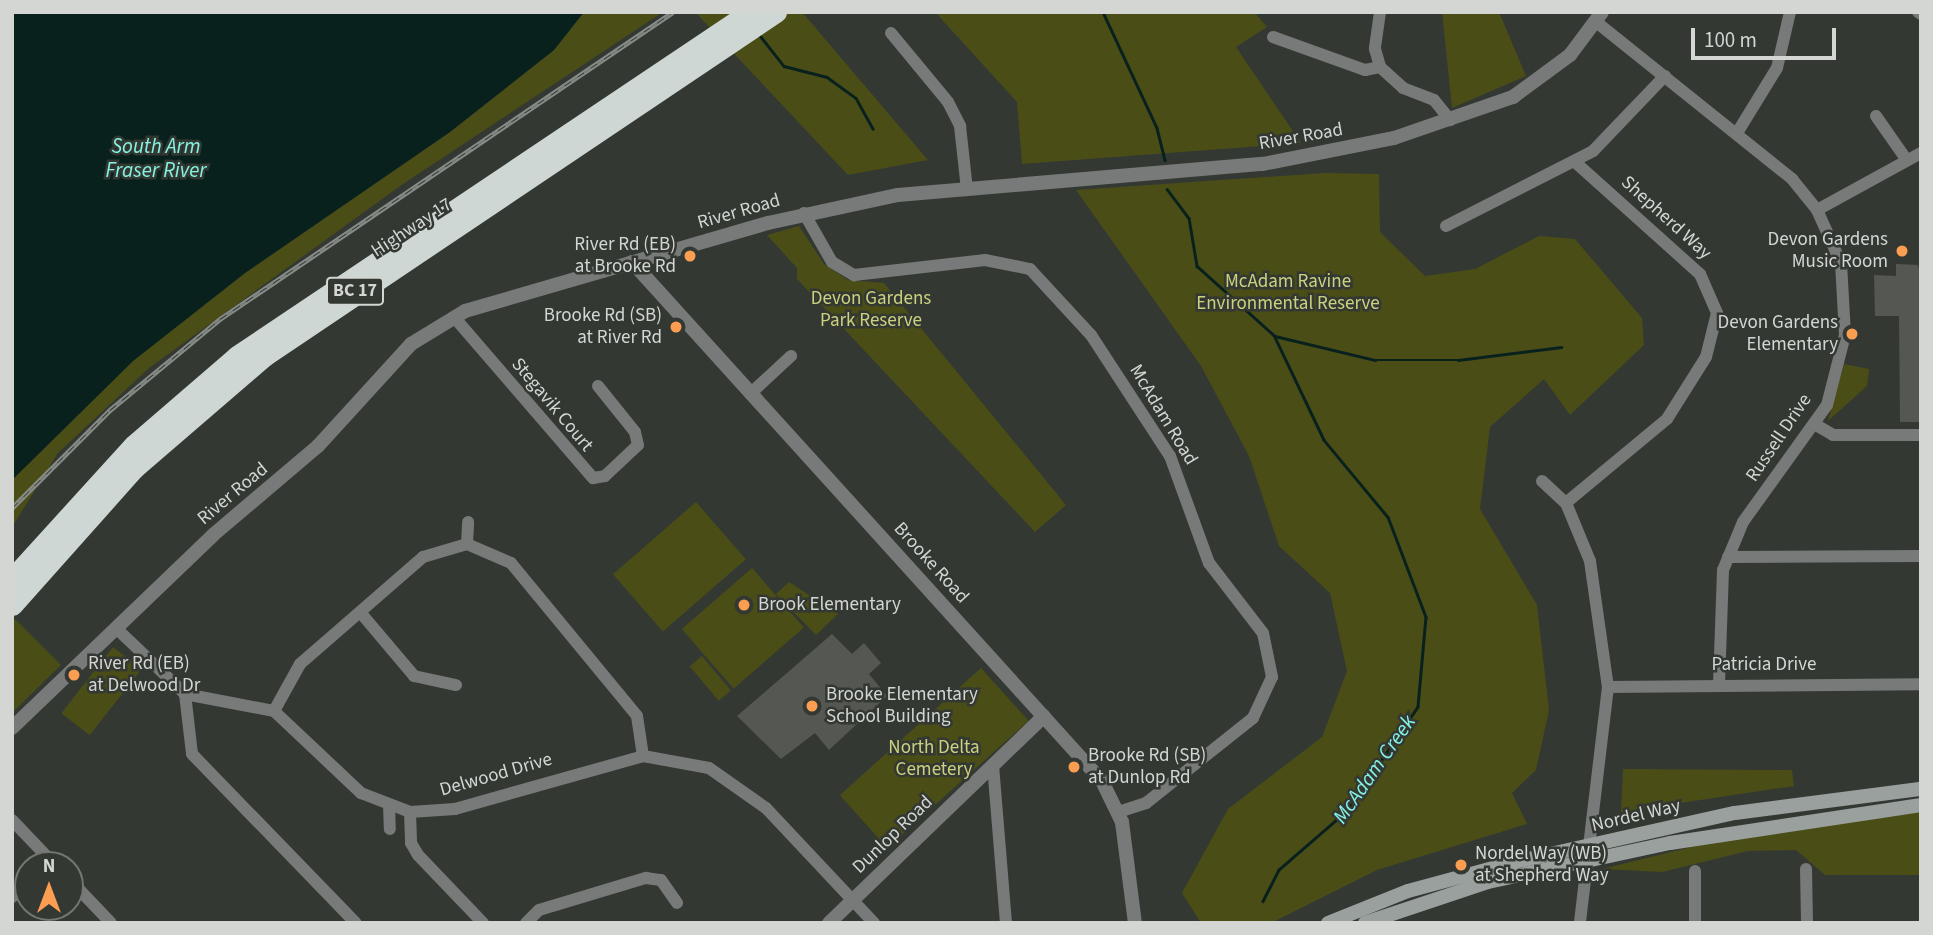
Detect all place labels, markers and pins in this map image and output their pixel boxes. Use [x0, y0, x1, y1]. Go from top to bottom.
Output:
place label: Devon Gardens Music Room [1767, 229, 1888, 273]
place label: River Rd (EB) at Brooke Rd [574, 234, 676, 278]
marker: Devon Gardens Music Room [1894, 243, 1910, 259]
marker: River Rd (EB) at Brooke Rd [682, 248, 698, 264]
place label: Brooke Rd (SB) at River Rd [544, 305, 662, 349]
place label: Devon Gardens Elementary [1717, 312, 1838, 356]
marker: Brooke Rd (SB) at River Rd [668, 319, 684, 335]
marker: Devon Gardens Elementary [1844, 326, 1860, 342]
place label: Brook Elementary [758, 594, 901, 616]
marker: Brook Elementary [736, 597, 752, 613]
place label: River Rd (EB) at Delwood Dr [88, 653, 200, 697]
marker: River Rd (EB) at Delwood Dr [66, 667, 82, 683]
place label: Brooke Elementary School Building [826, 684, 978, 728]
marker: Brooke Elementary School Building [804, 698, 820, 714]
place label: Brooke Rd (SB) at Dunlop Rd [1088, 745, 1206, 789]
marker: Brooke Rd (SB) at Dunlop Rd [1066, 759, 1082, 775]
place label: Nordel Way (WB) at Shepherd Way [1475, 843, 1609, 887]
marker: Nordel Way (WB) at Shepherd Way [1453, 857, 1469, 873]

